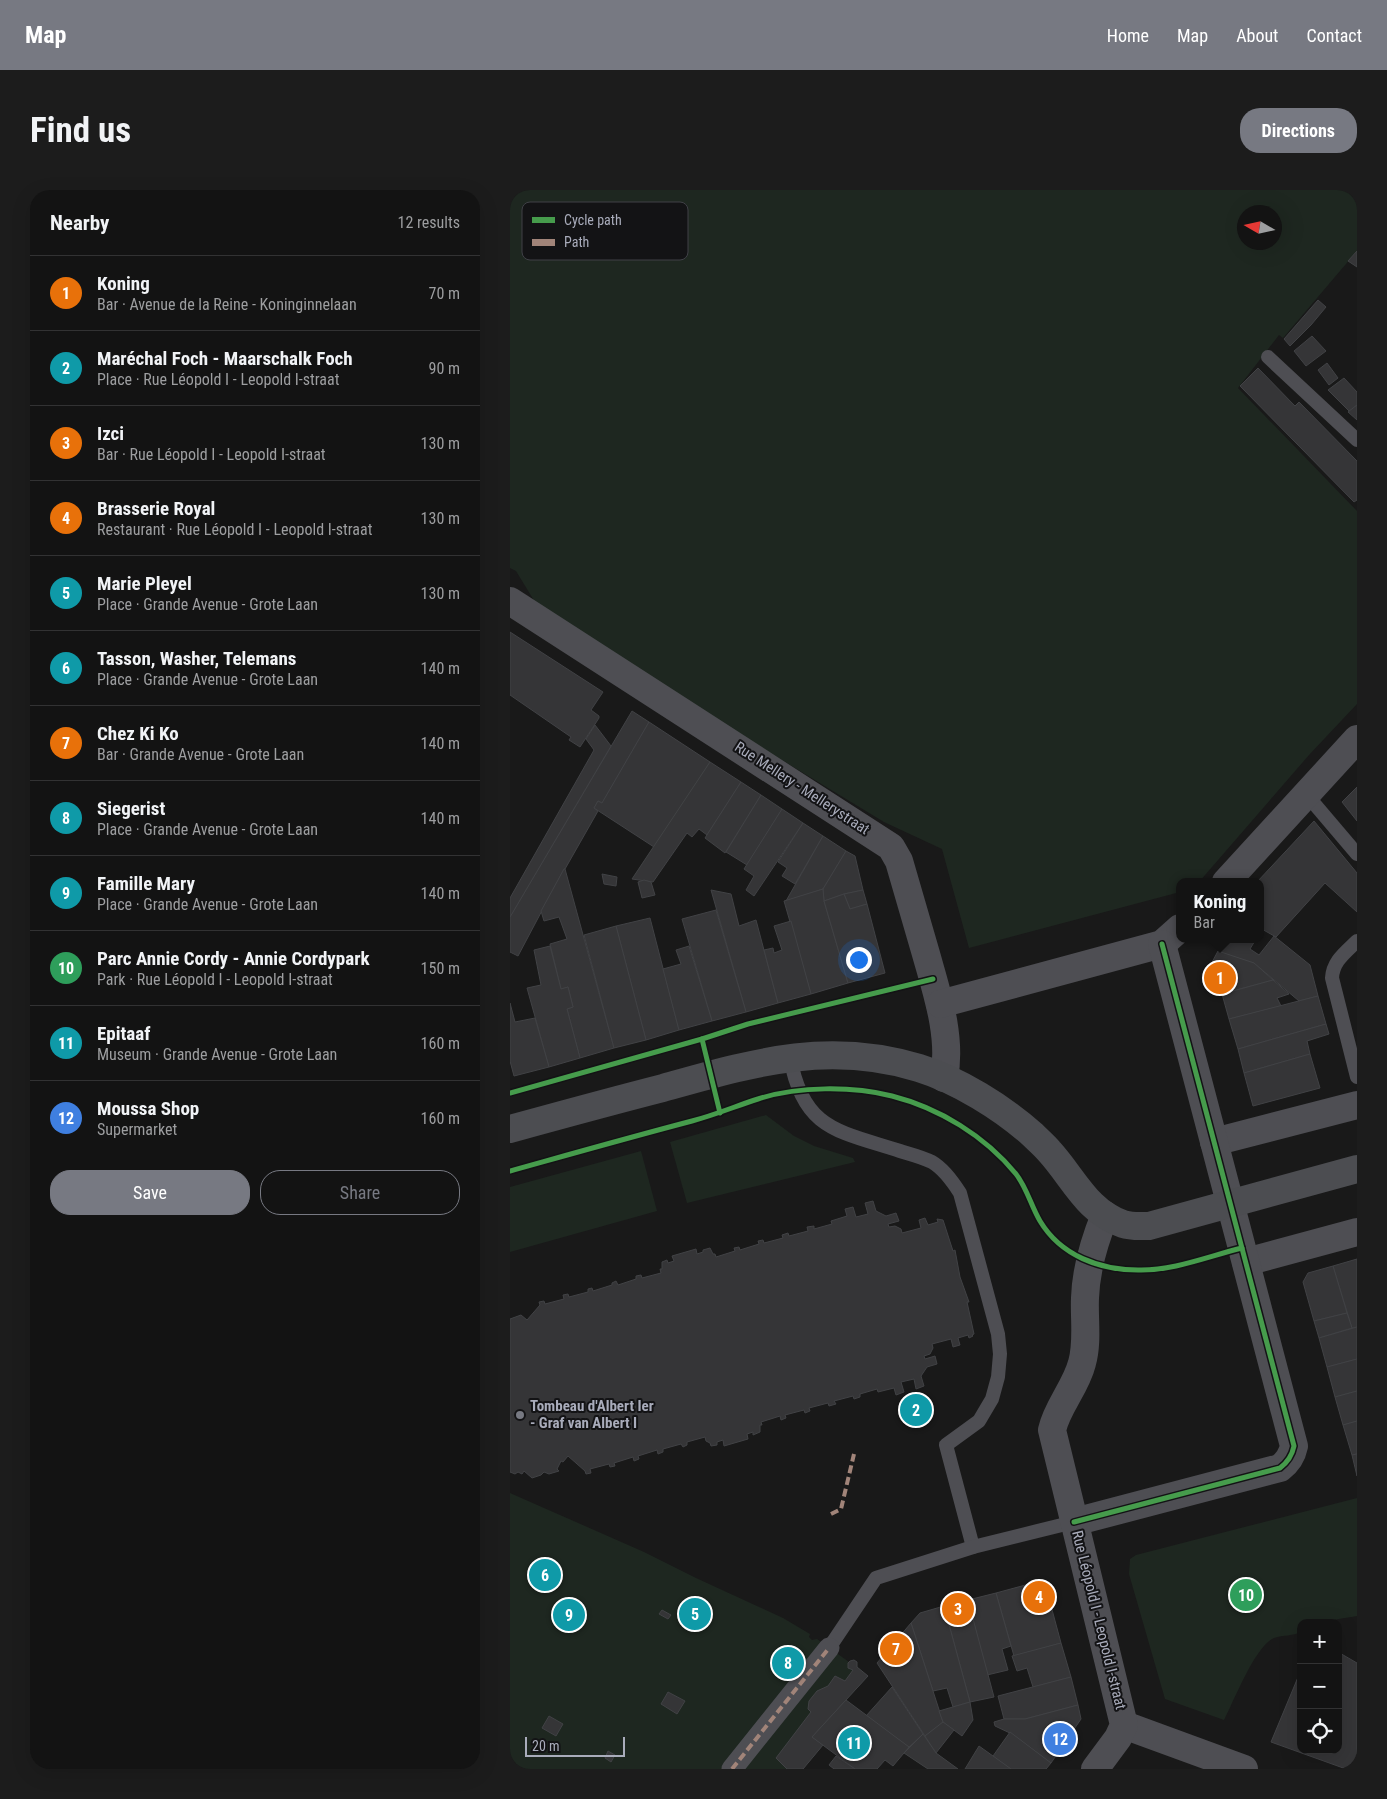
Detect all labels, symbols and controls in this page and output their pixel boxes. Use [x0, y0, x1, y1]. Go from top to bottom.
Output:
text: Map [25, 21, 66, 49]
text: Home [1107, 25, 1149, 46]
text: Map [1177, 25, 1208, 46]
text: About [1236, 25, 1278, 46]
text: Contact [1306, 25, 1362, 46]
button: Directions [1240, 108, 1357, 153]
text: Find us [30, 110, 131, 151]
legend [522, 202, 688, 260]
north arrow [1237, 205, 1282, 250]
text: Nearby [50, 211, 109, 235]
text: Cycle path [564, 212, 622, 228]
text: 12 results [398, 213, 460, 232]
text: Path [564, 234, 589, 250]
text: Koning [97, 272, 150, 295]
text: 1 [62, 284, 70, 303]
text: 70 m [428, 284, 460, 303]
text: Bar · Avenue de la Reine - Koninginnelaan [97, 295, 357, 314]
text: Maréchal Foch - Maarschalk Foch [97, 347, 353, 370]
text: 2 [62, 359, 70, 378]
text: 90 m [428, 359, 460, 378]
text: Place · Rue Léopold I - Leopold I-straat [97, 370, 339, 389]
text: Izci [97, 422, 124, 445]
text: 3 [62, 434, 70, 453]
text: 130 m [421, 434, 460, 453]
text: Bar · Rue Léopold I - Leopold I-straat [97, 445, 326, 464]
text: Brasserie Royal [97, 497, 215, 520]
text: 4 [62, 509, 70, 528]
text: 130 m [421, 509, 460, 528]
text: Restaurant · Rue Léopold I - Leopold I-straat [97, 520, 372, 539]
text: Marie Pleyel [97, 572, 192, 595]
text: 5 [62, 584, 70, 603]
text: 130 m [421, 584, 460, 603]
text: Place · Grande Avenue - Grote Laan [97, 595, 318, 614]
text: Tasson, Washer, Telemans [97, 647, 296, 670]
text: 6 [62, 659, 70, 678]
text: 140 m [421, 659, 460, 678]
text: Place · Grande Avenue - Grote Laan [97, 670, 318, 689]
text: Chez Ki Ko [97, 722, 179, 745]
text: 7 [62, 734, 70, 753]
text: 140 m [421, 734, 460, 753]
street label: Rue Mellery - Mellerystraat [731, 738, 873, 838]
text: Bar · Grande Avenue - Grote Laan [97, 745, 304, 764]
text: Siegerist [97, 797, 165, 820]
text: 8 [62, 809, 70, 828]
text: 140 m [421, 809, 460, 828]
text: Place · Grande Avenue - Grote Laan [97, 820, 318, 839]
text: Famille Mary [97, 872, 195, 895]
popup [1176, 878, 1264, 943]
text: 9 [62, 884, 70, 903]
text: 140 m [421, 884, 460, 903]
text: Koning [1194, 890, 1246, 913]
text: Place · Grande Avenue - Grote Laan [97, 895, 318, 914]
text: Bar [1194, 913, 1215, 932]
text: Parc Annie Cordy - Annie Cordypark [97, 947, 370, 970]
your location [846, 947, 872, 973]
text: 10 [58, 959, 74, 978]
text: 150 m [421, 959, 460, 978]
pin: 1 [1204, 959, 1236, 997]
text: Park · Rue Léopold I - Leopold I-straat [97, 970, 333, 989]
text: Epitaaf [97, 1022, 150, 1045]
text: 11 [58, 1034, 74, 1053]
text: 160 m [421, 1034, 460, 1053]
text: Museum · Grande Avenue - Grote Laan [97, 1045, 337, 1064]
text: Moussa Shop [97, 1097, 199, 1120]
text: 12 [58, 1109, 74, 1128]
text: 160 m [421, 1109, 460, 1128]
text: Supermarket [97, 1120, 177, 1139]
button: Save [50, 1170, 250, 1215]
button: Share [260, 1170, 460, 1215]
pin: 2 [900, 1391, 932, 1429]
place label: Tombeau d'Albert Ier - Graf van Albert I [530, 1397, 654, 1432]
marker: Tombeau d'Albert Ier - Graf van Albert I [514, 1409, 526, 1421]
street label: Rue Léopold I - Leopold I-straat [1068, 1529, 1130, 1711]
pin: 6 [529, 1556, 561, 1594]
pin: 10 [1230, 1576, 1262, 1614]
pin: 4 [1023, 1578, 1055, 1616]
pin: 3 [942, 1590, 974, 1628]
pin: 5 [679, 1595, 711, 1633]
pin: 9 [553, 1596, 585, 1634]
map controls [1297, 1619, 1342, 1754]
button: + [1297, 1619, 1342, 1664]
pin: 7 [880, 1630, 912, 1668]
pin: 8 [772, 1644, 804, 1682]
button: − [1297, 1664, 1342, 1709]
button: locate [1297, 1709, 1342, 1754]
pin: 12 [1044, 1720, 1076, 1758]
pin: 11 [838, 1724, 870, 1762]
scale bar [525, 1734, 625, 1757]
text: 20 m [532, 1738, 560, 1754]

